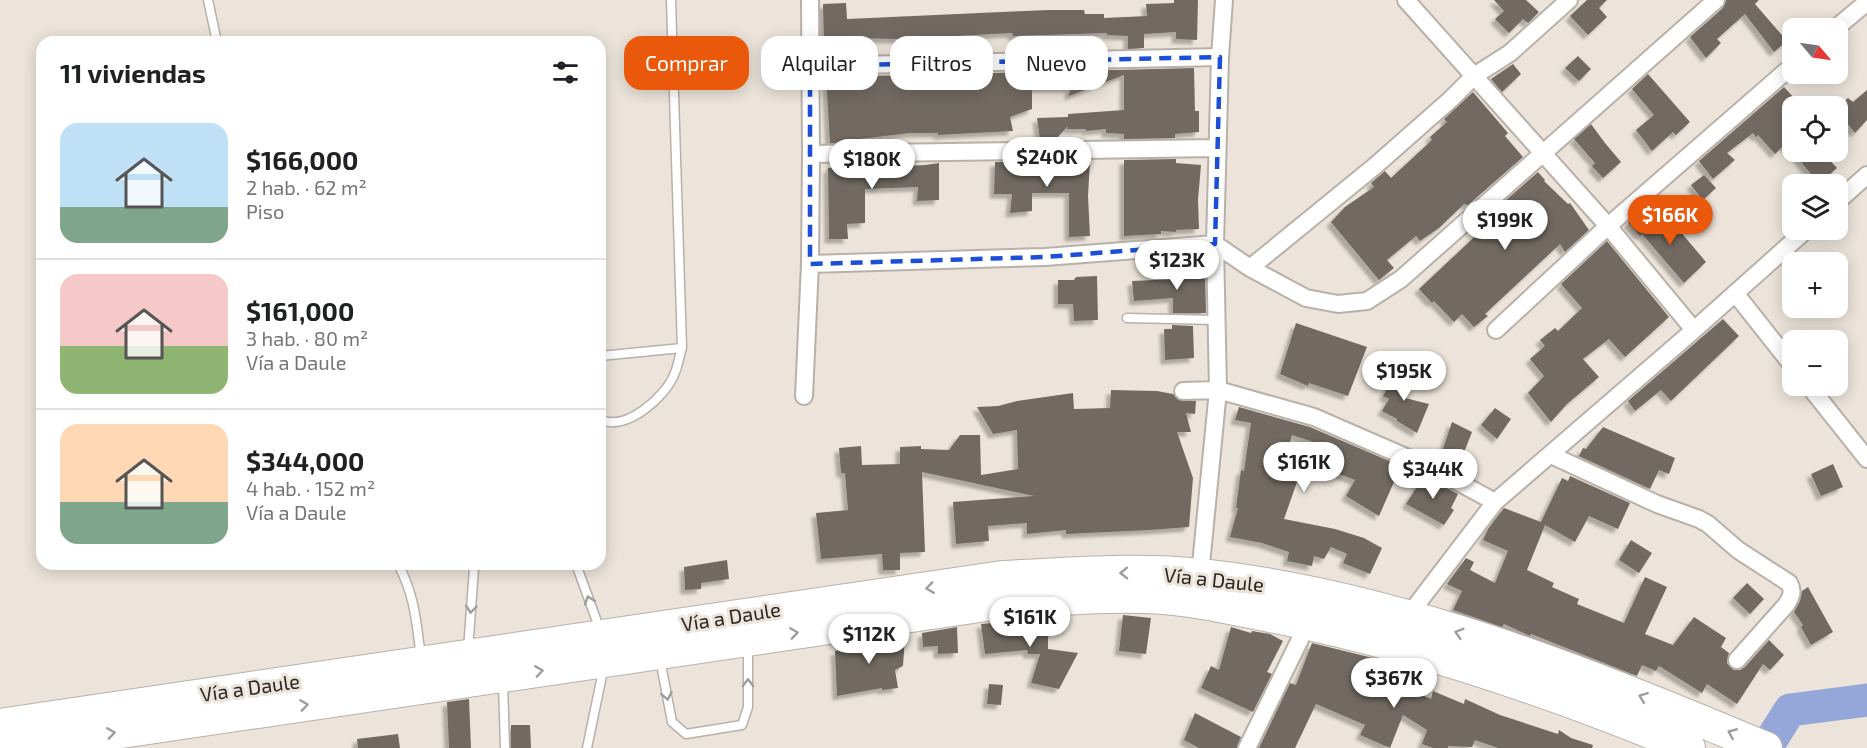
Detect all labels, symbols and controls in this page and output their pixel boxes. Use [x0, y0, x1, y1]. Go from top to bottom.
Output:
north arrow [1782, 18, 1848, 84]
map controls [1782, 18, 1848, 396]
chip: Comprar [624, 36, 749, 90]
chip: Alquilar [761, 36, 878, 90]
chip: Filtros [890, 36, 993, 90]
chip: Nuevo [1005, 36, 1108, 90]
icon: filters [549, 56, 582, 89]
text: 11 viviendas [60, 57, 206, 88]
button: locate [1782, 96, 1848, 162]
pin: $240K [1005, 137, 1089, 188]
pin: $180K [830, 139, 914, 190]
text: $166,000 [246, 144, 359, 175]
text: $240K [1016, 144, 1078, 168]
text: $180K [843, 146, 901, 170]
icon: home [108, 147, 180, 219]
button: layers [1782, 174, 1848, 240]
text: 2 hab. · 62 m² [246, 175, 367, 199]
pin: $166K [1628, 195, 1712, 246]
text: Piso [246, 199, 284, 223]
pin: $199K [1463, 200, 1547, 251]
text: $166K [1642, 202, 1698, 226]
text: $199K [1477, 207, 1533, 231]
pin: $123K [1135, 240, 1219, 291]
text: $123K [1149, 247, 1205, 271]
button: + [1782, 252, 1848, 318]
text: $161,000 [246, 295, 354, 326]
icon: home [108, 298, 180, 370]
text: 3 hab. · 80 m² [246, 326, 368, 350]
button: − [1782, 330, 1848, 396]
text: Vía a Daule [246, 350, 346, 374]
pin: $195K [1362, 351, 1446, 402]
text: $195K [1376, 358, 1432, 382]
pin: $161K [1262, 442, 1346, 493]
text: $344,000 [246, 445, 364, 476]
icon: home [108, 448, 180, 520]
text: $161K [1277, 449, 1331, 473]
pin: $344K [1391, 449, 1475, 500]
text: $344K [1402, 456, 1464, 480]
text: 4 hab. · 152 m² [246, 476, 375, 500]
text: Vía a Daule [246, 500, 346, 524]
street label: Vía a Daule [1163, 562, 1265, 596]
one-way arrow [1119, 567, 1128, 579]
one-way arrow [925, 582, 934, 594]
one-way arrow [584, 595, 597, 606]
street label: Vía a Daule [679, 596, 782, 636]
pin: $161K [988, 597, 1072, 648]
one-way arrow [465, 604, 478, 613]
text: $161K [1003, 604, 1057, 628]
pin: $112K [827, 614, 911, 665]
text: $112K [842, 621, 896, 645]
one-way arrow [789, 628, 798, 640]
one-way arrow [1454, 628, 1465, 640]
pin: $367K [1352, 658, 1436, 709]
one-way arrow [534, 665, 543, 677]
text: $367K [1365, 665, 1423, 689]
street label: Vía a Daule [198, 668, 301, 706]
one-way arrow [742, 678, 754, 687]
one-way arrow [660, 691, 673, 701]
one-way arrow [1638, 692, 1648, 705]
one-way arrow [299, 700, 309, 712]
one-way arrow [106, 728, 116, 740]
one-way arrow [1727, 729, 1738, 741]

